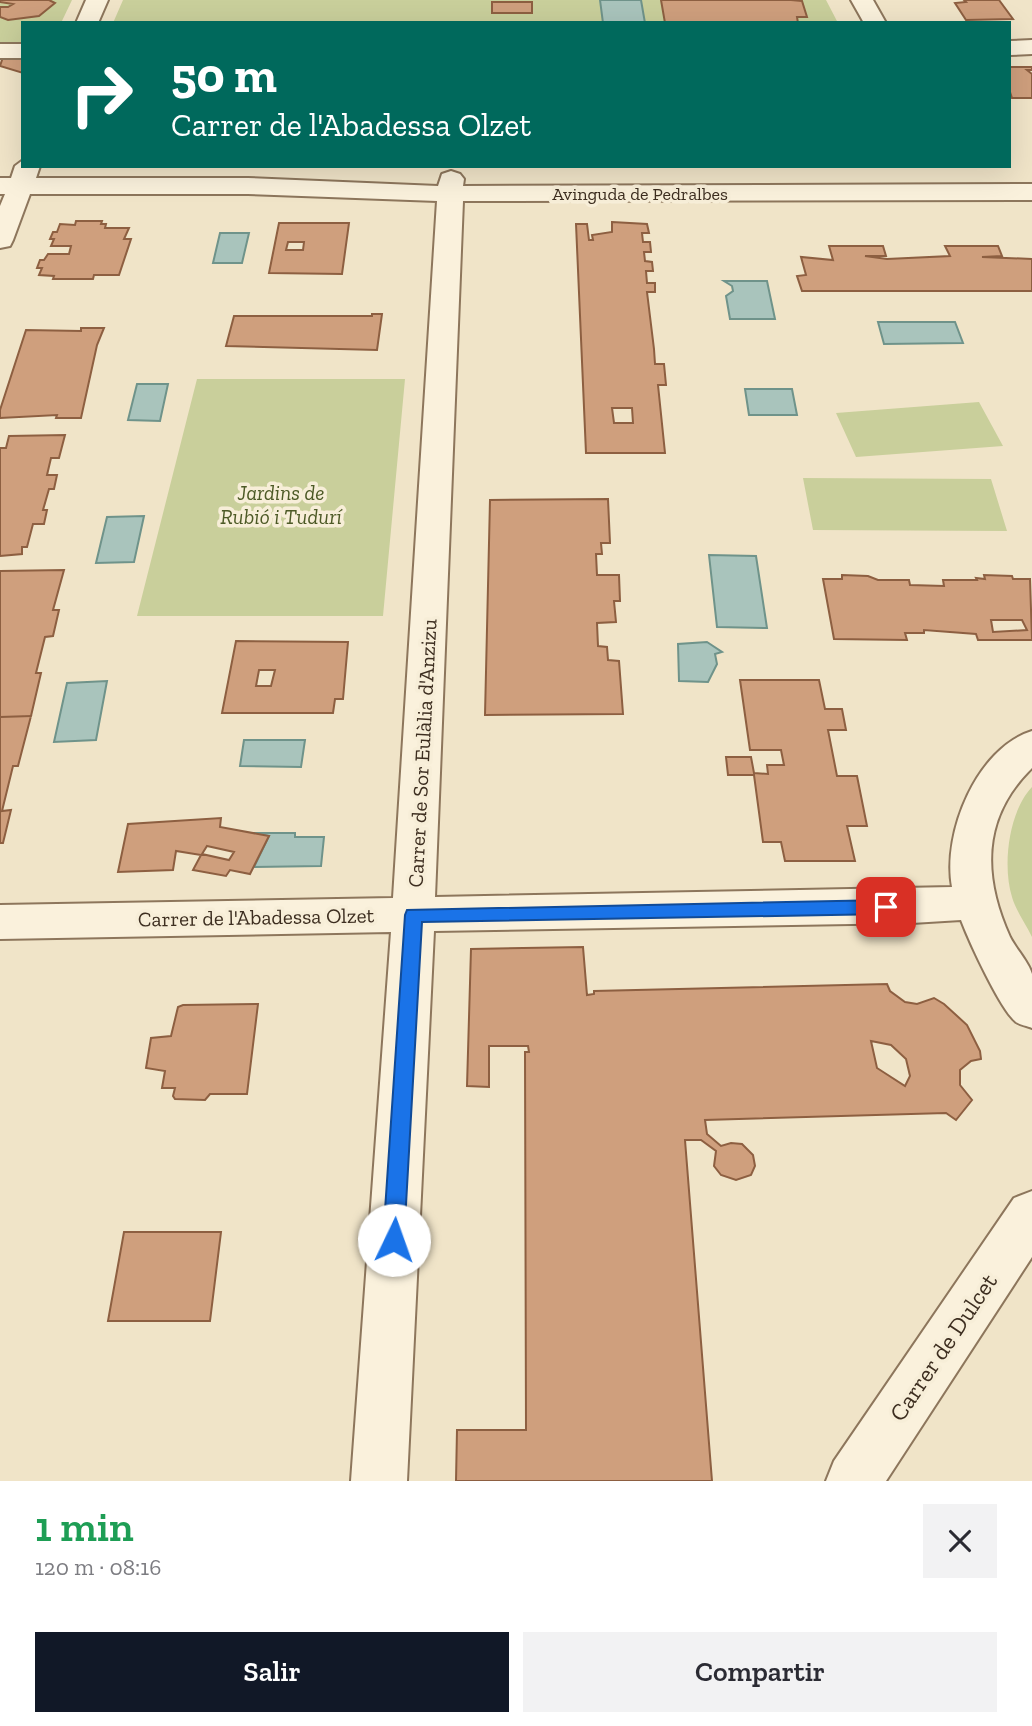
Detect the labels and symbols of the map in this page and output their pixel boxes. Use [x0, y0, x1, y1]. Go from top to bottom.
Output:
street label: Avinguda de Pedralbes [552, 183, 728, 205]
park label: Jardins de Rubió i Tudurí [220, 480, 343, 529]
street label: Carrer de Sor Eulàlia d'Anzizu [402, 618, 442, 888]
pin [856, 877, 916, 937]
street label: Carrer de l'Abadessa Olzet [138, 902, 375, 932]
position arrow [357, 1203, 431, 1277]
street label: Carrer de Dulcet [883, 1268, 1003, 1426]

